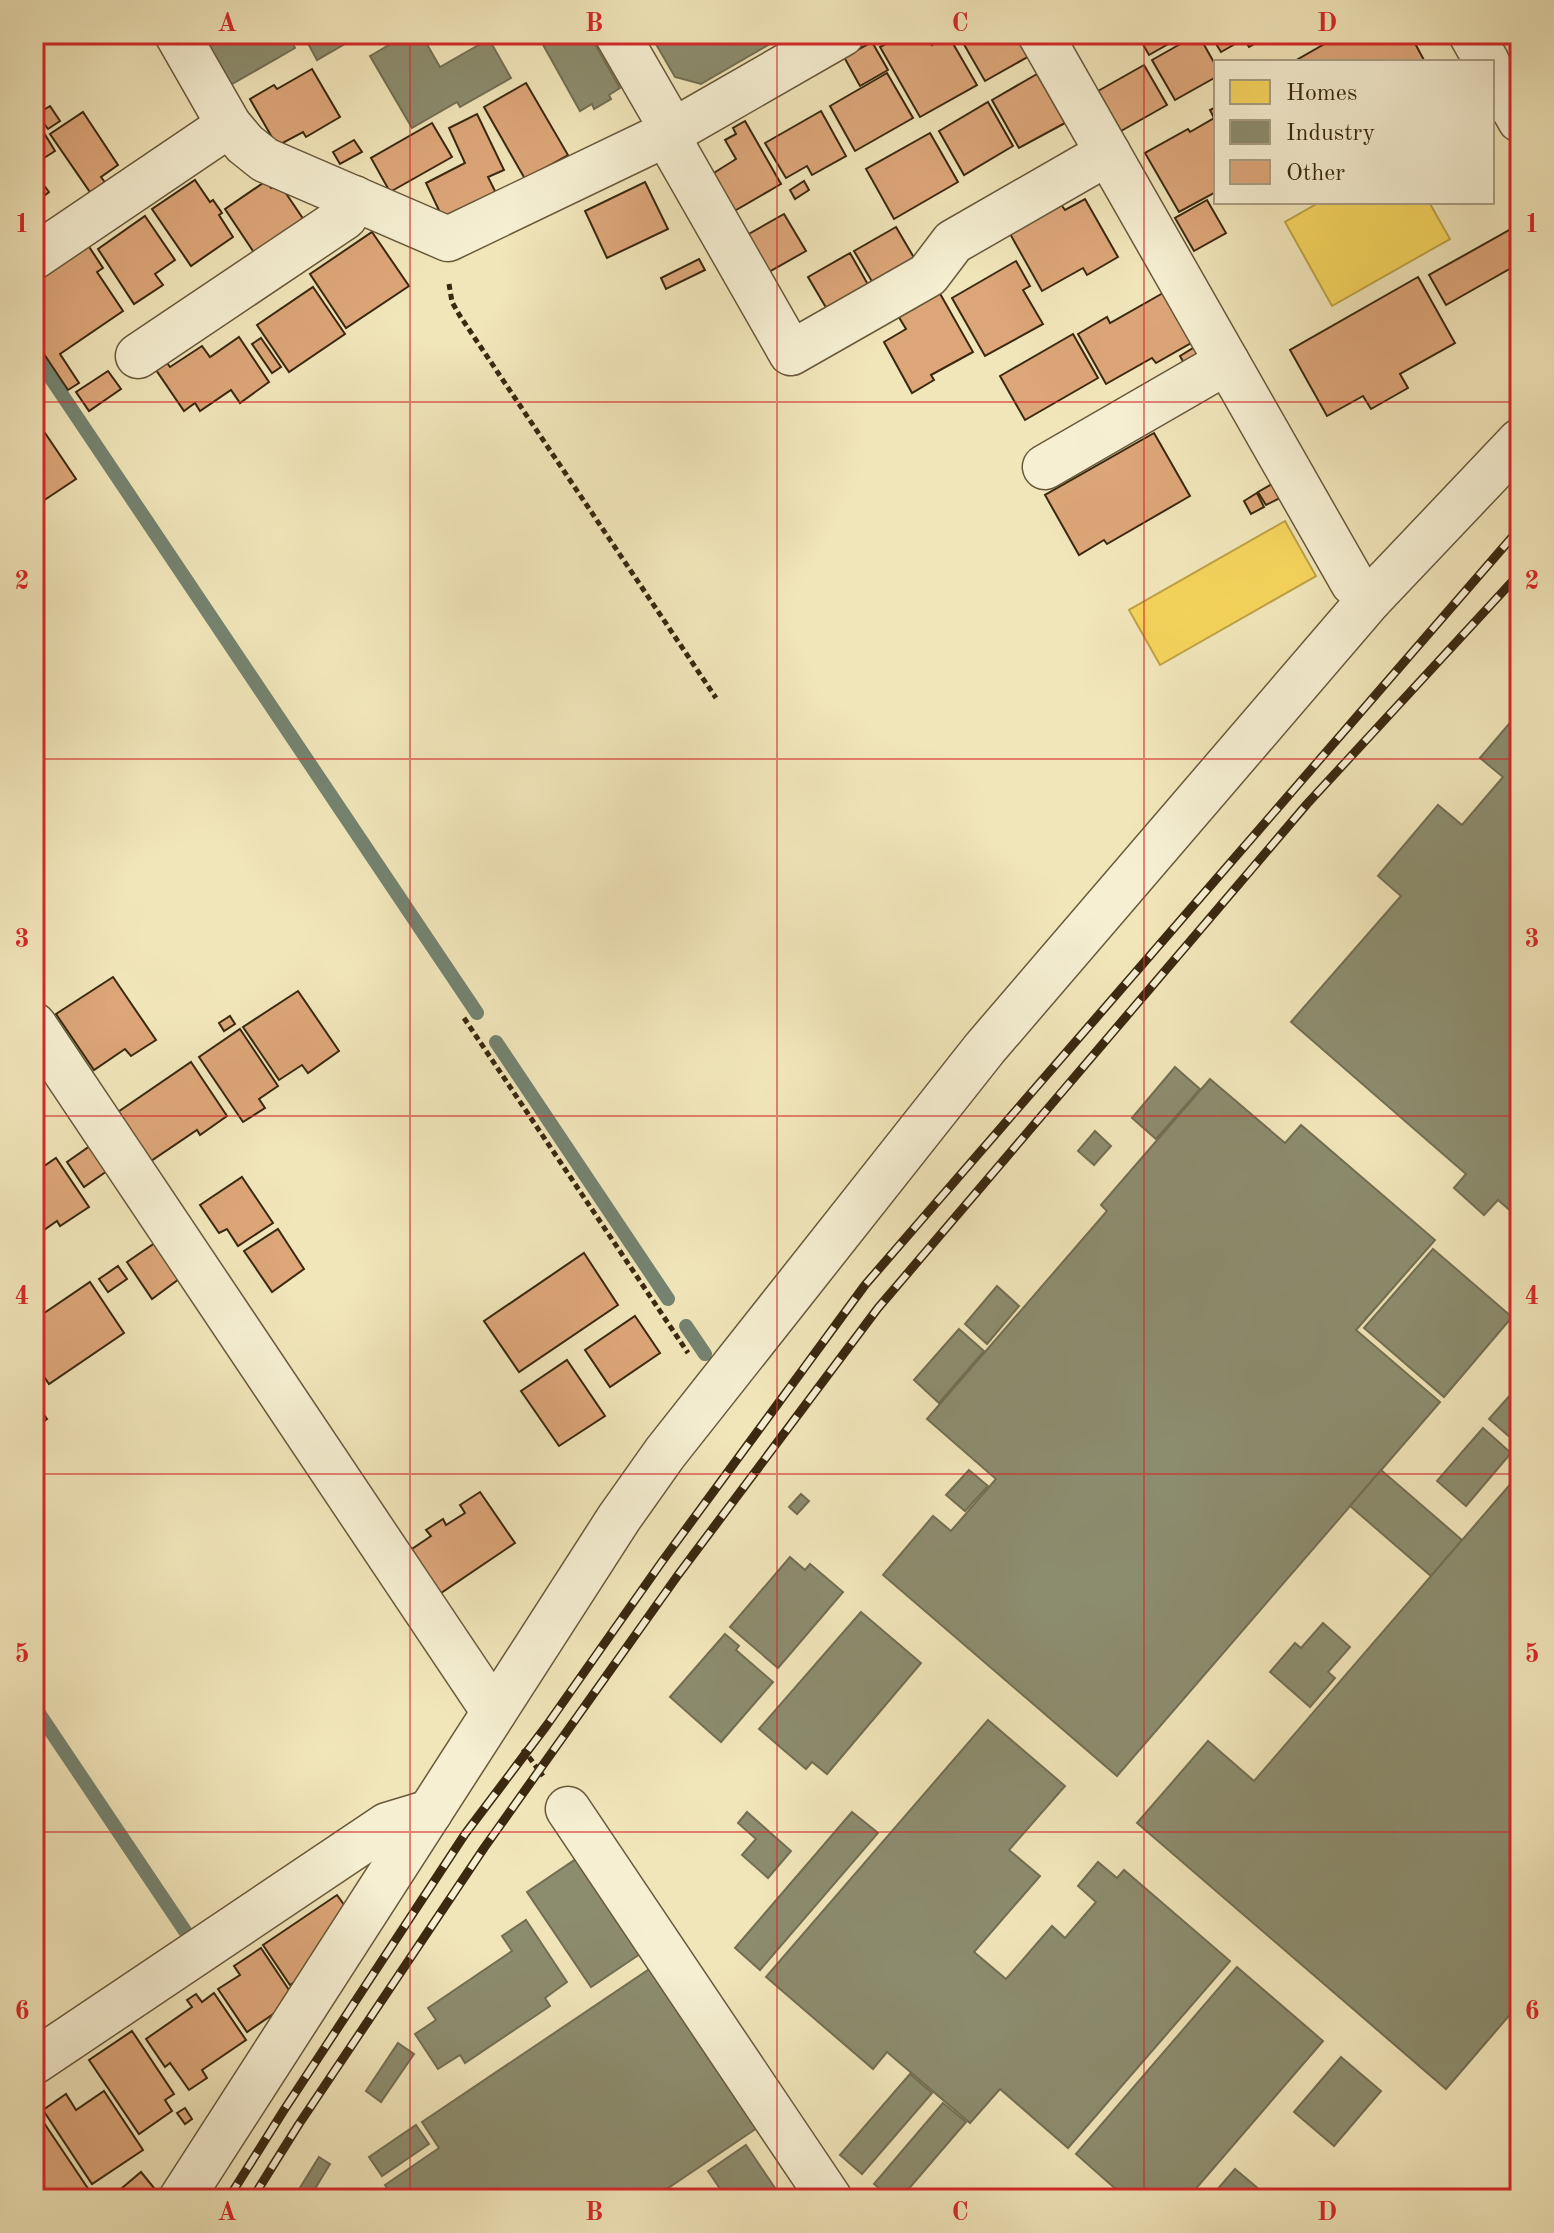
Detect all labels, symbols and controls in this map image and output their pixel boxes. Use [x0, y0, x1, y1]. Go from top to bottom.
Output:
text: A [217, 11, 237, 37]
text: B [585, 11, 603, 37]
text: C [951, 11, 969, 37]
text: D [1317, 11, 1337, 37]
legend [1214, 60, 1494, 204]
text: Homes [1286, 82, 1357, 106]
text: Industry [1286, 122, 1375, 146]
text: Other [1286, 162, 1345, 186]
text: 1 [14, 212, 30, 238]
text: 1 [1524, 212, 1540, 238]
text: 2 [14, 569, 30, 595]
text: 2 [1524, 569, 1540, 595]
text: 3 [14, 927, 30, 953]
text: 3 [1524, 927, 1540, 953]
text: 4 [14, 1284, 30, 1310]
text: 4 [1524, 1284, 1540, 1310]
text: 5 [14, 1642, 30, 1668]
text: 5 [1524, 1642, 1540, 1668]
text: 6 [14, 1999, 30, 2025]
text: 6 [1524, 1999, 1540, 2025]
text: A [217, 2200, 237, 2226]
text: B [585, 2200, 603, 2226]
text: C [951, 2200, 969, 2226]
text: D [1317, 2200, 1337, 2226]

